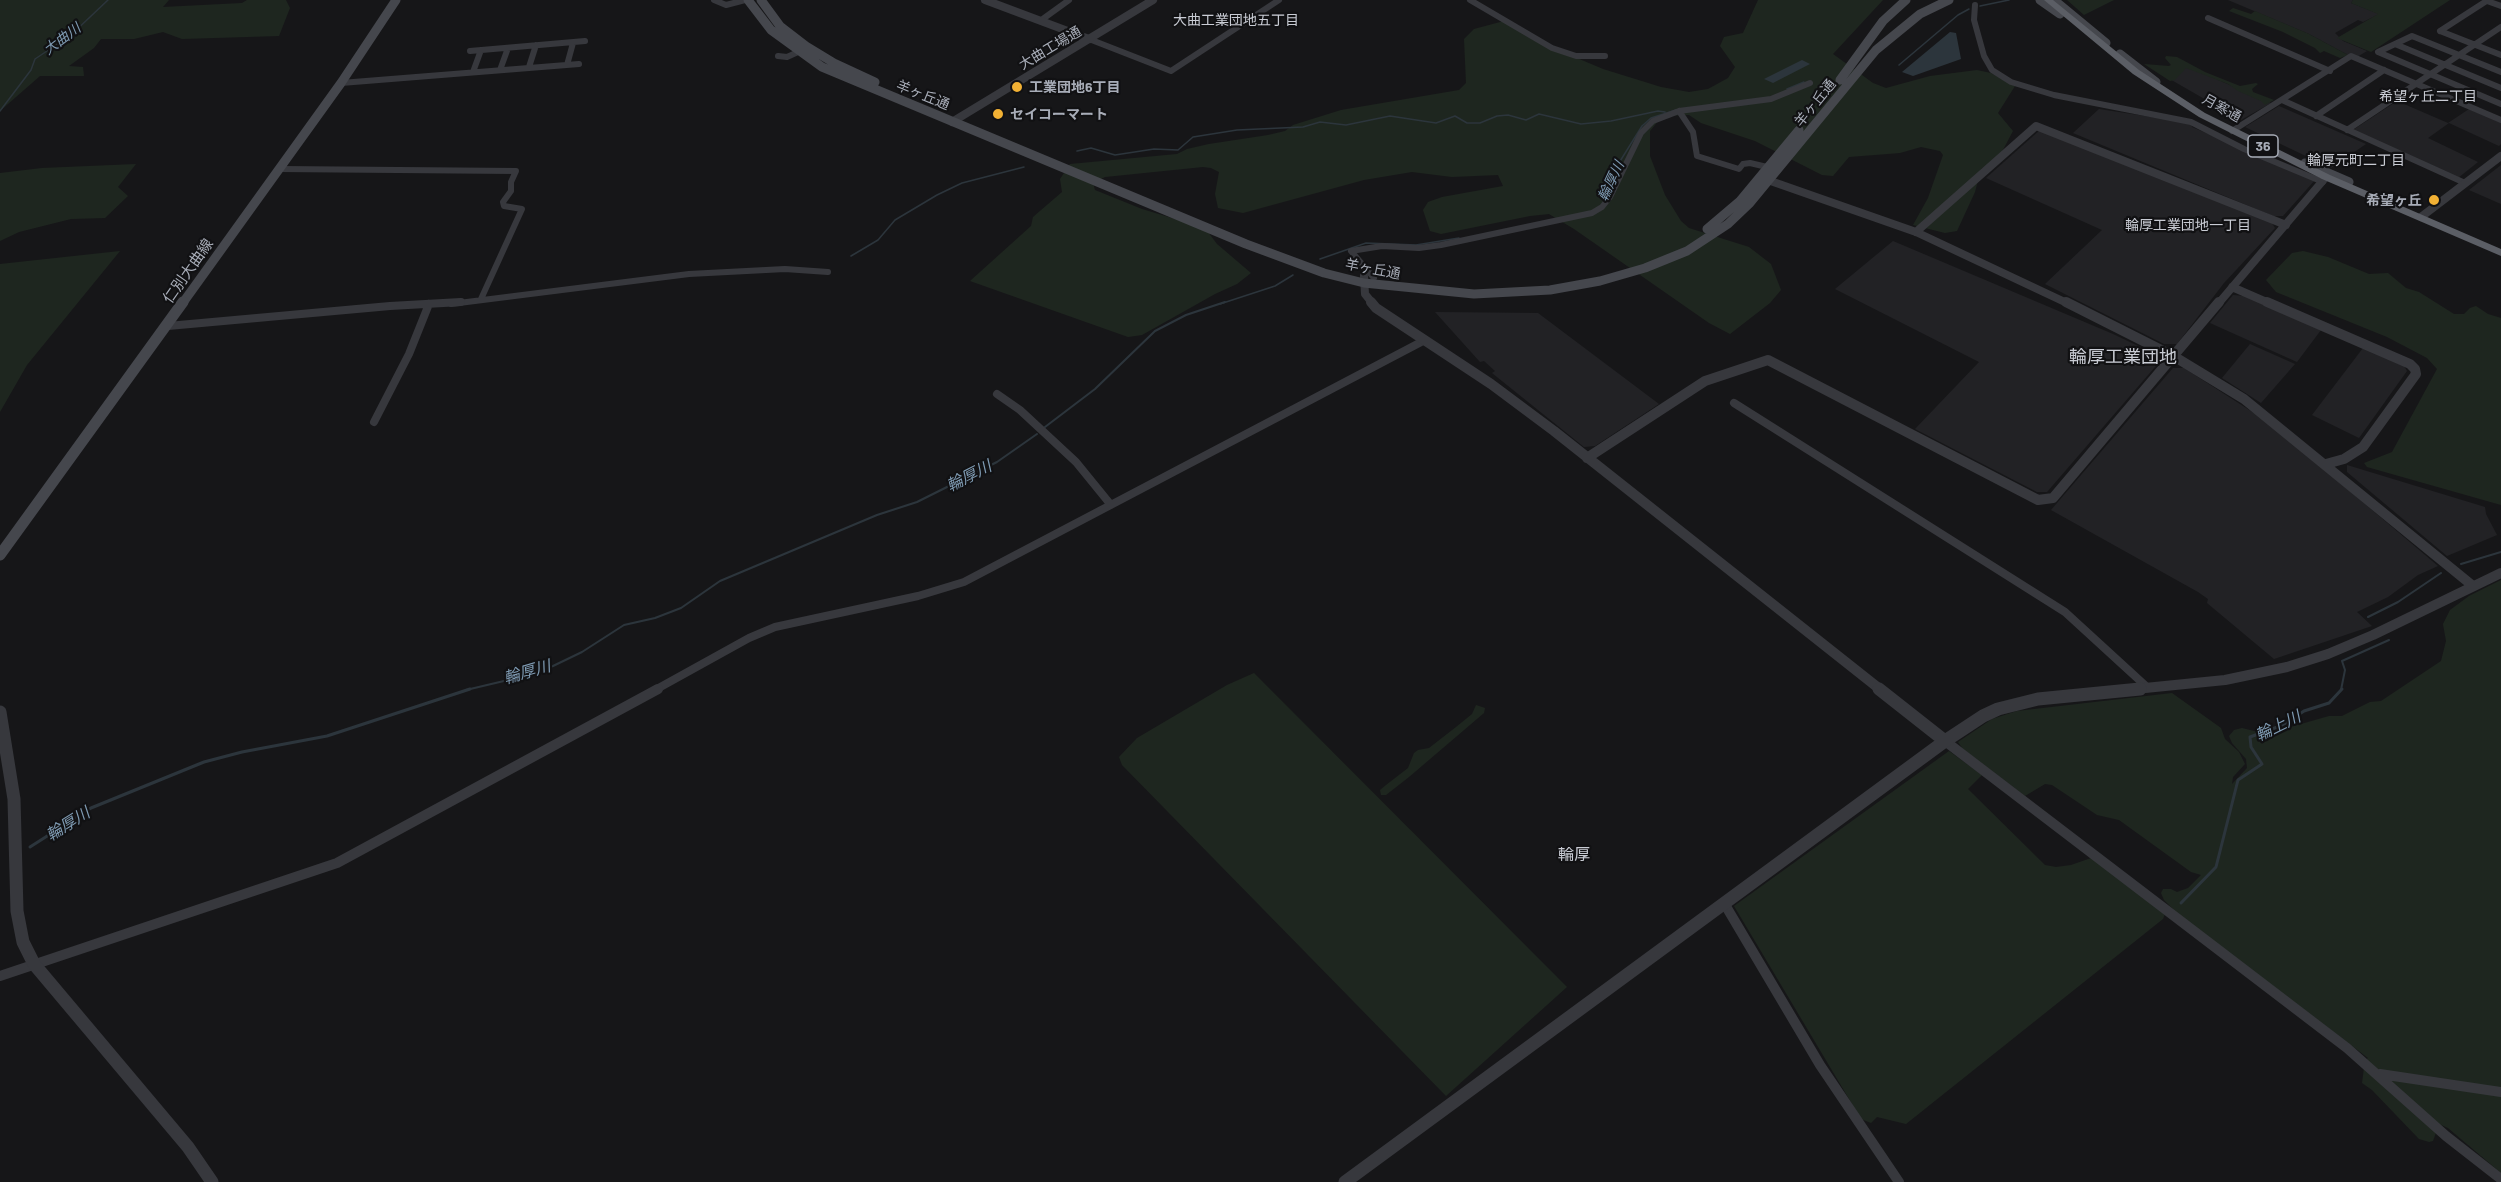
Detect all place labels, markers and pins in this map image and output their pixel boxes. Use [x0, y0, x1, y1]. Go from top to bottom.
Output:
place label: 工業団地6丁目 [1029, 79, 1121, 95]
marker: 工業団地6丁目 [1010, 80, 1024, 94]
place label: セイコーマート [1010, 106, 1108, 122]
marker: セイコーマート [991, 107, 1005, 121]
place label: 希望ヶ丘 [2366, 192, 2422, 208]
marker: 希望ヶ丘 [2427, 193, 2441, 207]

